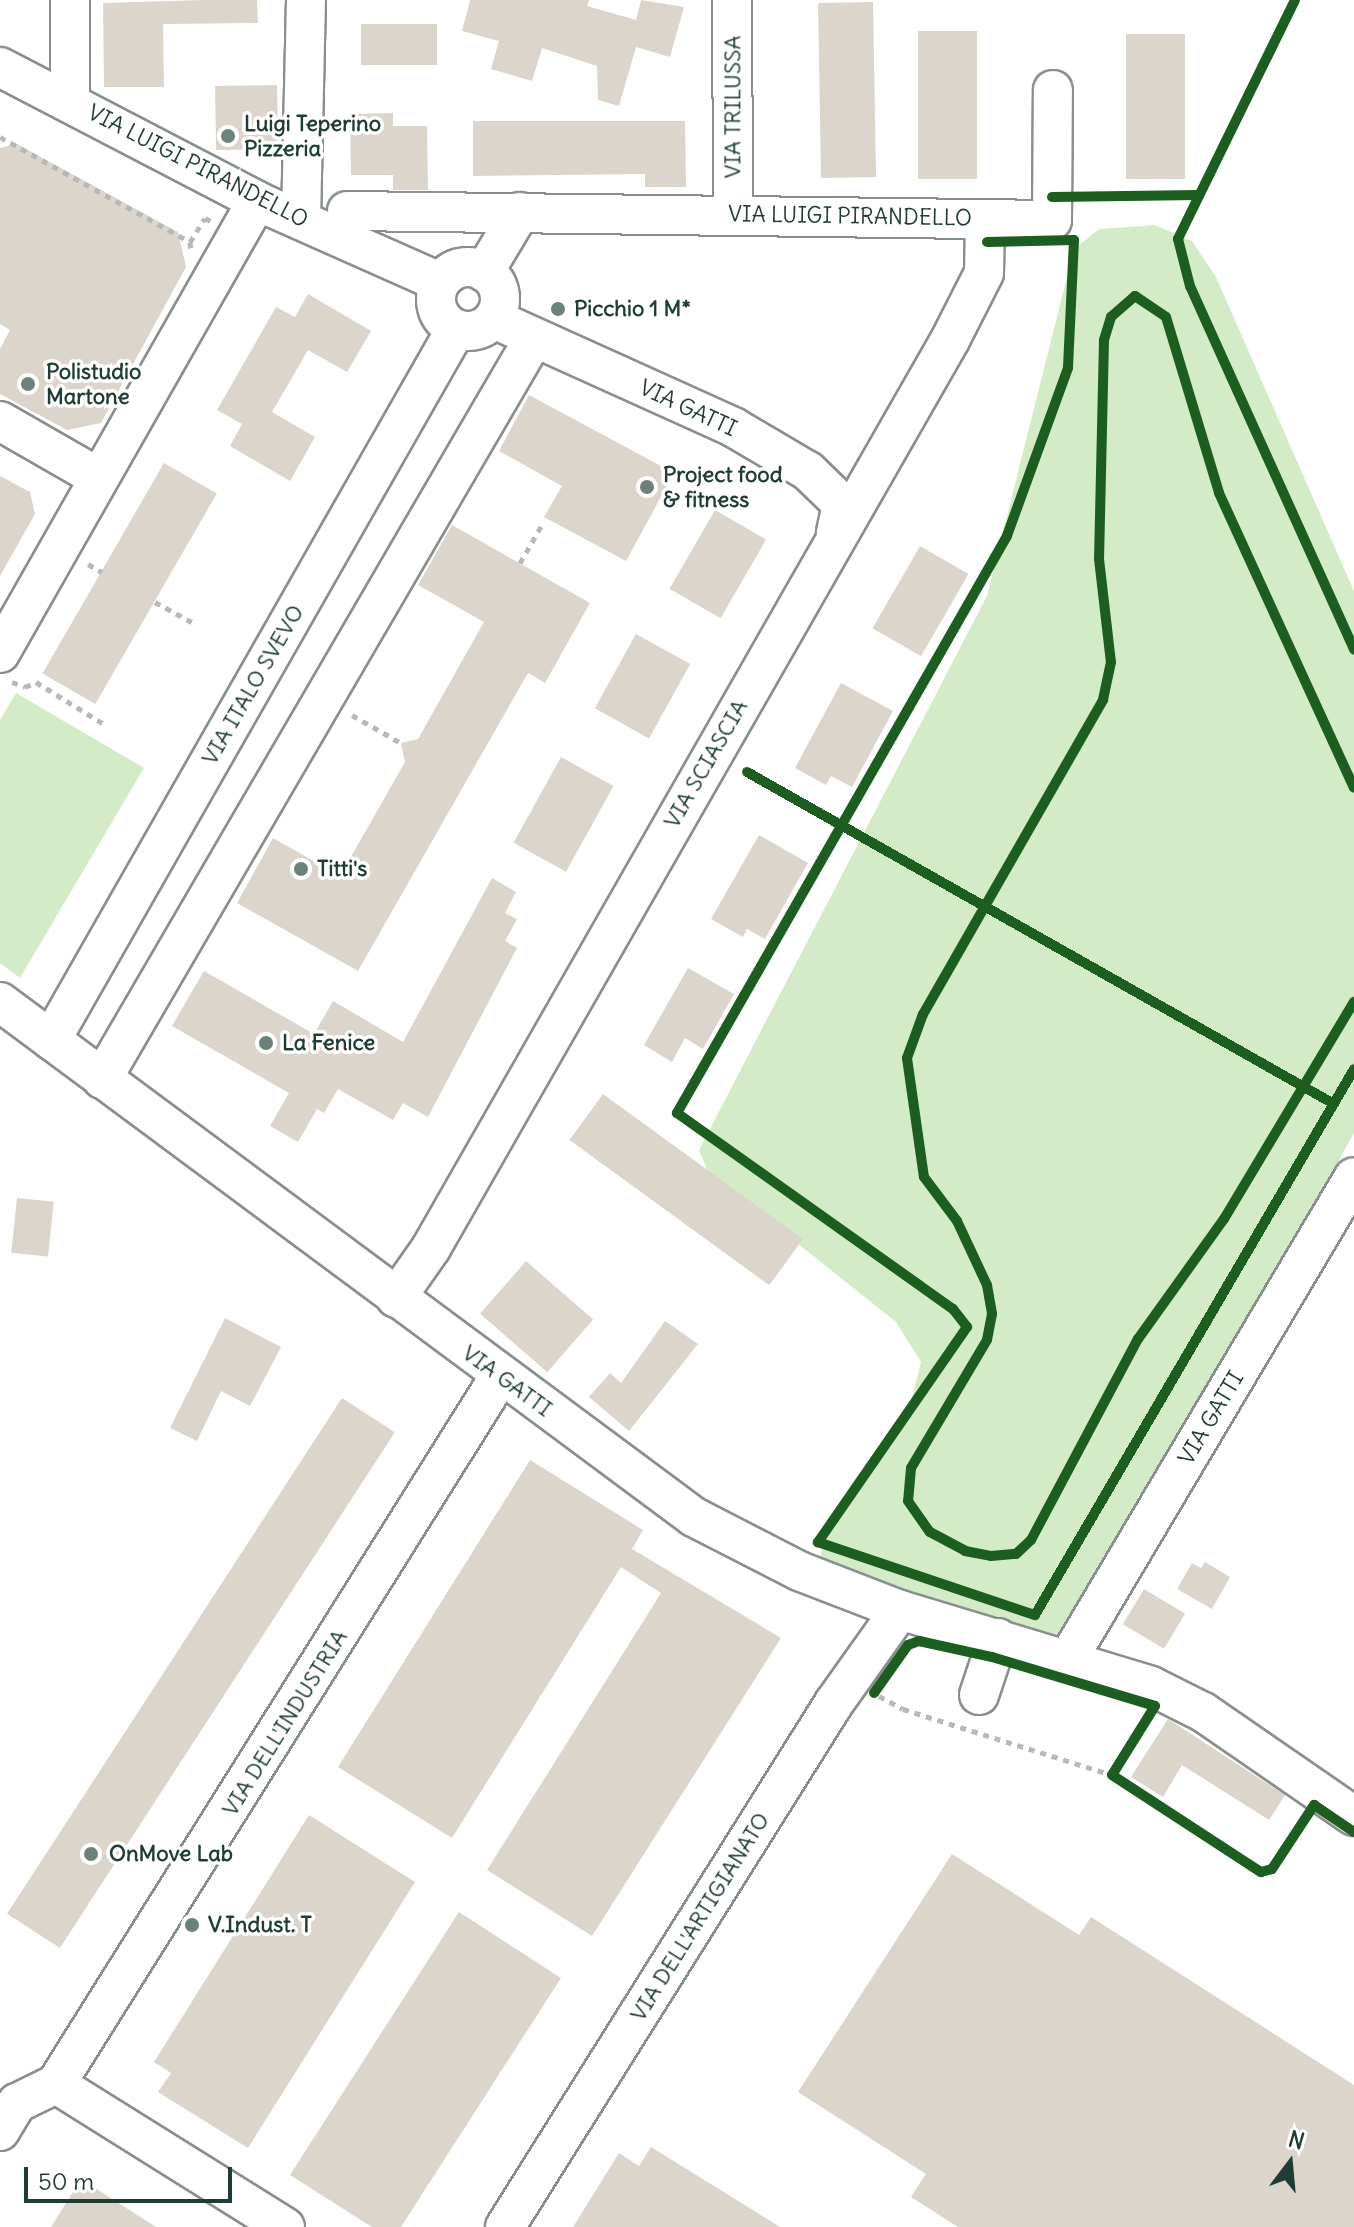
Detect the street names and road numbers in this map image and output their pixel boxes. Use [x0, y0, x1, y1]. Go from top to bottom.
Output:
street label: VIA TRILUSSA [720, 36, 746, 178]
street label: VIA LUIGI PIRANDELLO [83, 99, 313, 233]
street label: VIA LUIGI PIRANDELLO [728, 201, 972, 231]
street label: VIA GATTI [635, 374, 741, 442]
street label: VIA ITALO SVEVO [197, 600, 309, 770]
street label: VIA SCIASCIA [659, 695, 753, 833]
street label: VIA GATTI [457, 1340, 557, 1422]
street label: VIA GATTI [1173, 1367, 1249, 1469]
street label: VIA DELL'INDUSTRIA [217, 1625, 353, 1821]
street label: VIA DELL'ARTIGIANATO [625, 1808, 775, 2026]

